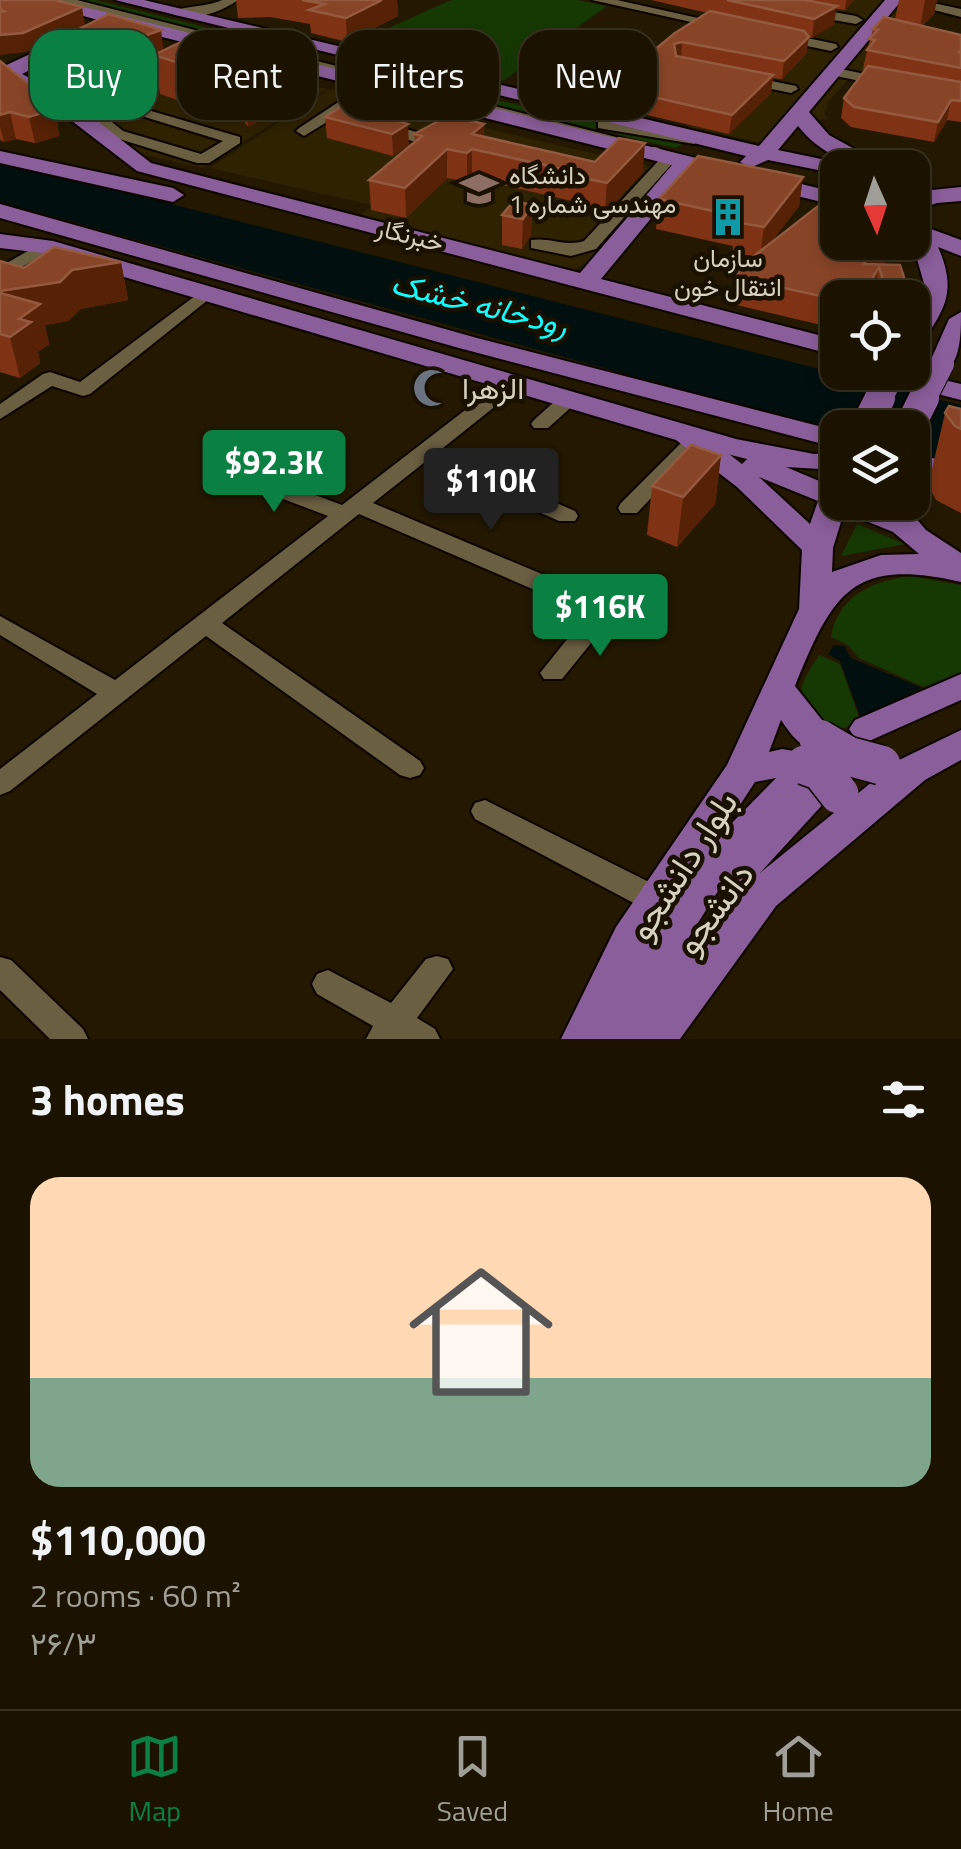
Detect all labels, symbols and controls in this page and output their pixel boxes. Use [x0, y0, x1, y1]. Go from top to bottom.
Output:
chip: Buy [30, 30, 157, 120]
chip: Rent [177, 30, 317, 120]
chip: Filters [337, 30, 499, 120]
chip: New [519, 30, 657, 120]
north arrow [820, 150, 930, 260]
map controls [820, 150, 930, 520]
place label: دانشگاه مهندسی شماره 1 [509, 156, 676, 223]
school or university icon: دانشگاه مهندسی شماره 1 [458, 168, 500, 210]
building icon: سازمان انتقال خون [707, 196, 749, 238]
street label: خبرنگار [371, 208, 448, 262]
place label: سازمان انتقال خون [674, 239, 782, 306]
water label: رودخانه خشک [386, 258, 574, 348]
button: locate [820, 280, 930, 390]
place label: الزهرا [462, 365, 524, 411]
mosque icon: الزهرا [411, 367, 453, 409]
button: layers [820, 410, 930, 520]
pin: $92.3K [193, 430, 355, 515]
text: $92.3K [225, 438, 323, 486]
pin: $110K [421, 448, 561, 533]
text: $110K [446, 456, 536, 504]
pin: $116K [530, 574, 670, 659]
text: $116K [555, 582, 645, 630]
street label: بلوار دانشجو [618, 783, 746, 947]
street label: دانشجو [666, 854, 762, 962]
text: 3 homes [30, 1067, 185, 1131]
icon: filters [876, 1072, 931, 1127]
icon: home [391, 1242, 571, 1422]
text: $110,000 [30, 1507, 206, 1571]
text: 2 rooms · 60 m² [30, 1571, 241, 1619]
text: ۲۶/۳ [30, 1619, 97, 1667]
tab: Map [127, 1729, 182, 1832]
tab: Saved [437, 1729, 508, 1832]
tab: Home [763, 1729, 834, 1832]

